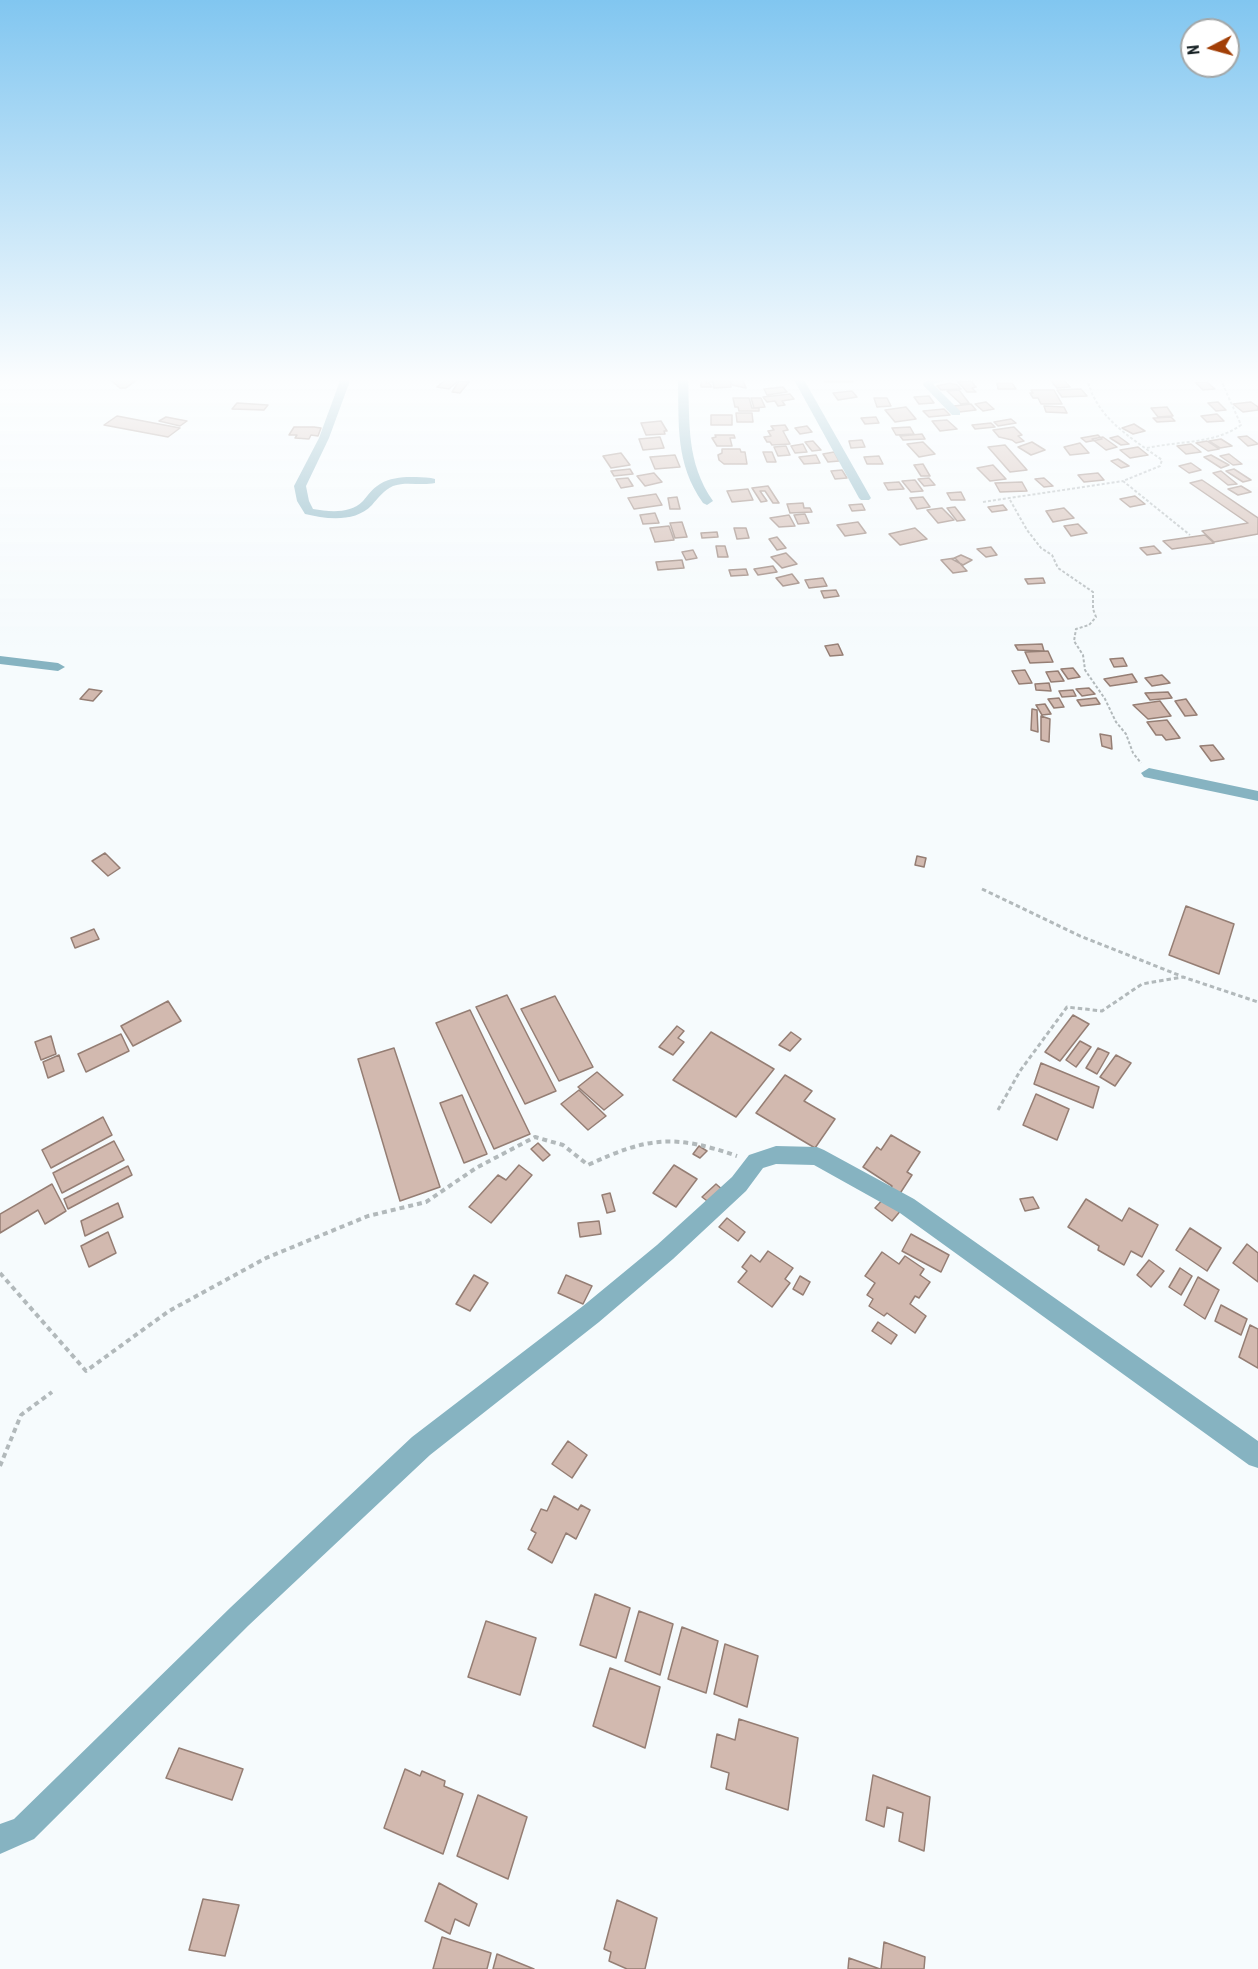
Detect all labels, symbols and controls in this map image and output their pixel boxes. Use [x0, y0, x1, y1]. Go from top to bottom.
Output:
north arrow [1180, 18, 1240, 78]
text: N [1184, 44, 1204, 56]

